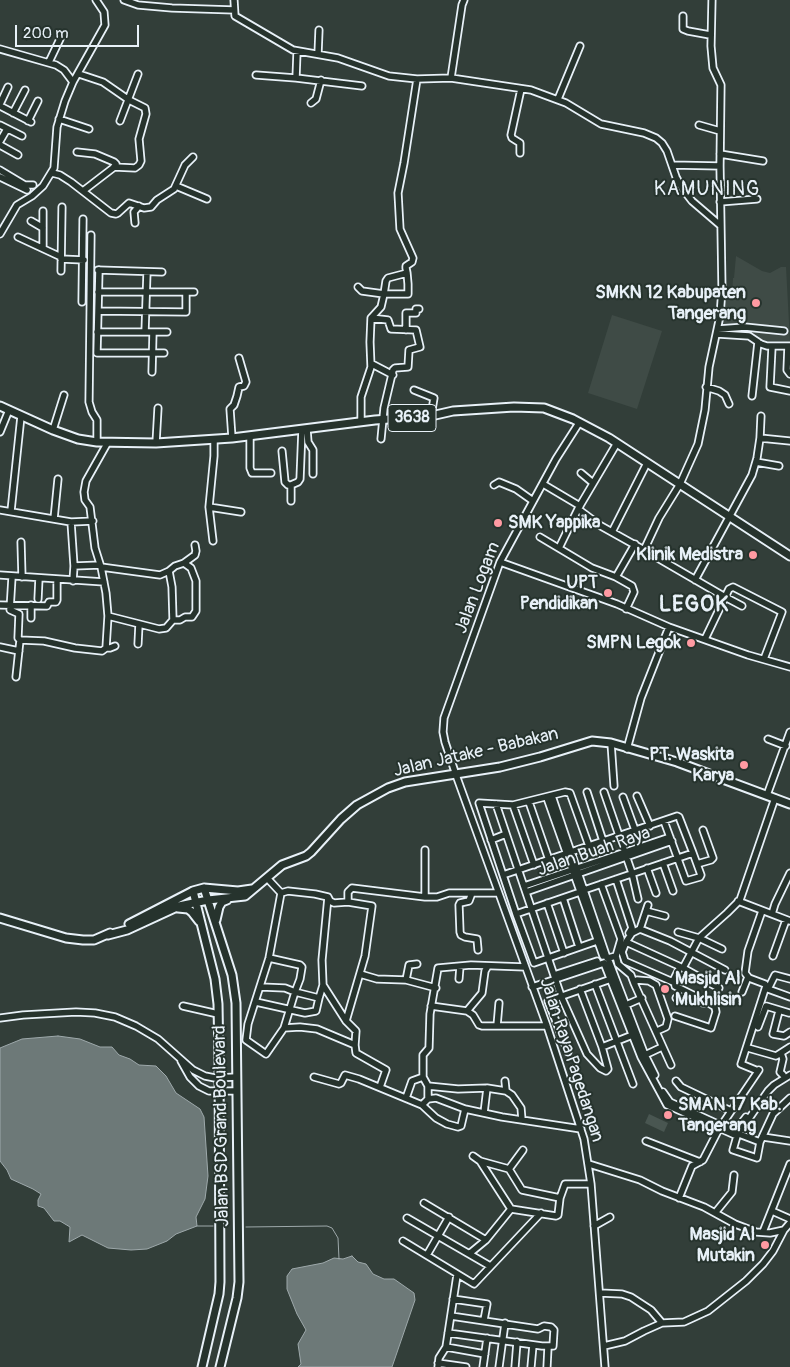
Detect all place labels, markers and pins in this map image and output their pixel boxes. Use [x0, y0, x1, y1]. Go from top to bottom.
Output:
place label: SMKN 12 Kabupaten Tangerang [595, 282, 746, 324]
marker: SMKN 12 Kabupaten Tangerang [750, 297, 762, 309]
place label: SMK Yappika [508, 512, 600, 534]
marker: SMK Yappika [492, 517, 504, 529]
place label: Klinik Medistra [636, 544, 743, 566]
marker: Klinik Medistra [747, 549, 759, 561]
place label: UPT Pendidikan [520, 572, 598, 614]
marker: UPT Pendidikan [602, 587, 614, 599]
place label: SMPN Legok [586, 632, 681, 654]
marker: SMPN Legok [685, 637, 697, 649]
place label: PT. Waskita Karya [649, 744, 734, 786]
marker: PT. Waskita Karya [738, 759, 750, 771]
place label: Masjid Al Mukhlisin [675, 968, 742, 1011]
marker: Masjid Al Mukhlisin [659, 983, 671, 995]
place label: SMAN 17 Kab. Tangerang [678, 1094, 782, 1136]
marker: SMAN 17 Kab. Tangerang [662, 1109, 674, 1121]
place label: Masjid Al Mutakin [690, 1224, 755, 1266]
marker: Masjid Al Mutakin [759, 1239, 771, 1251]

